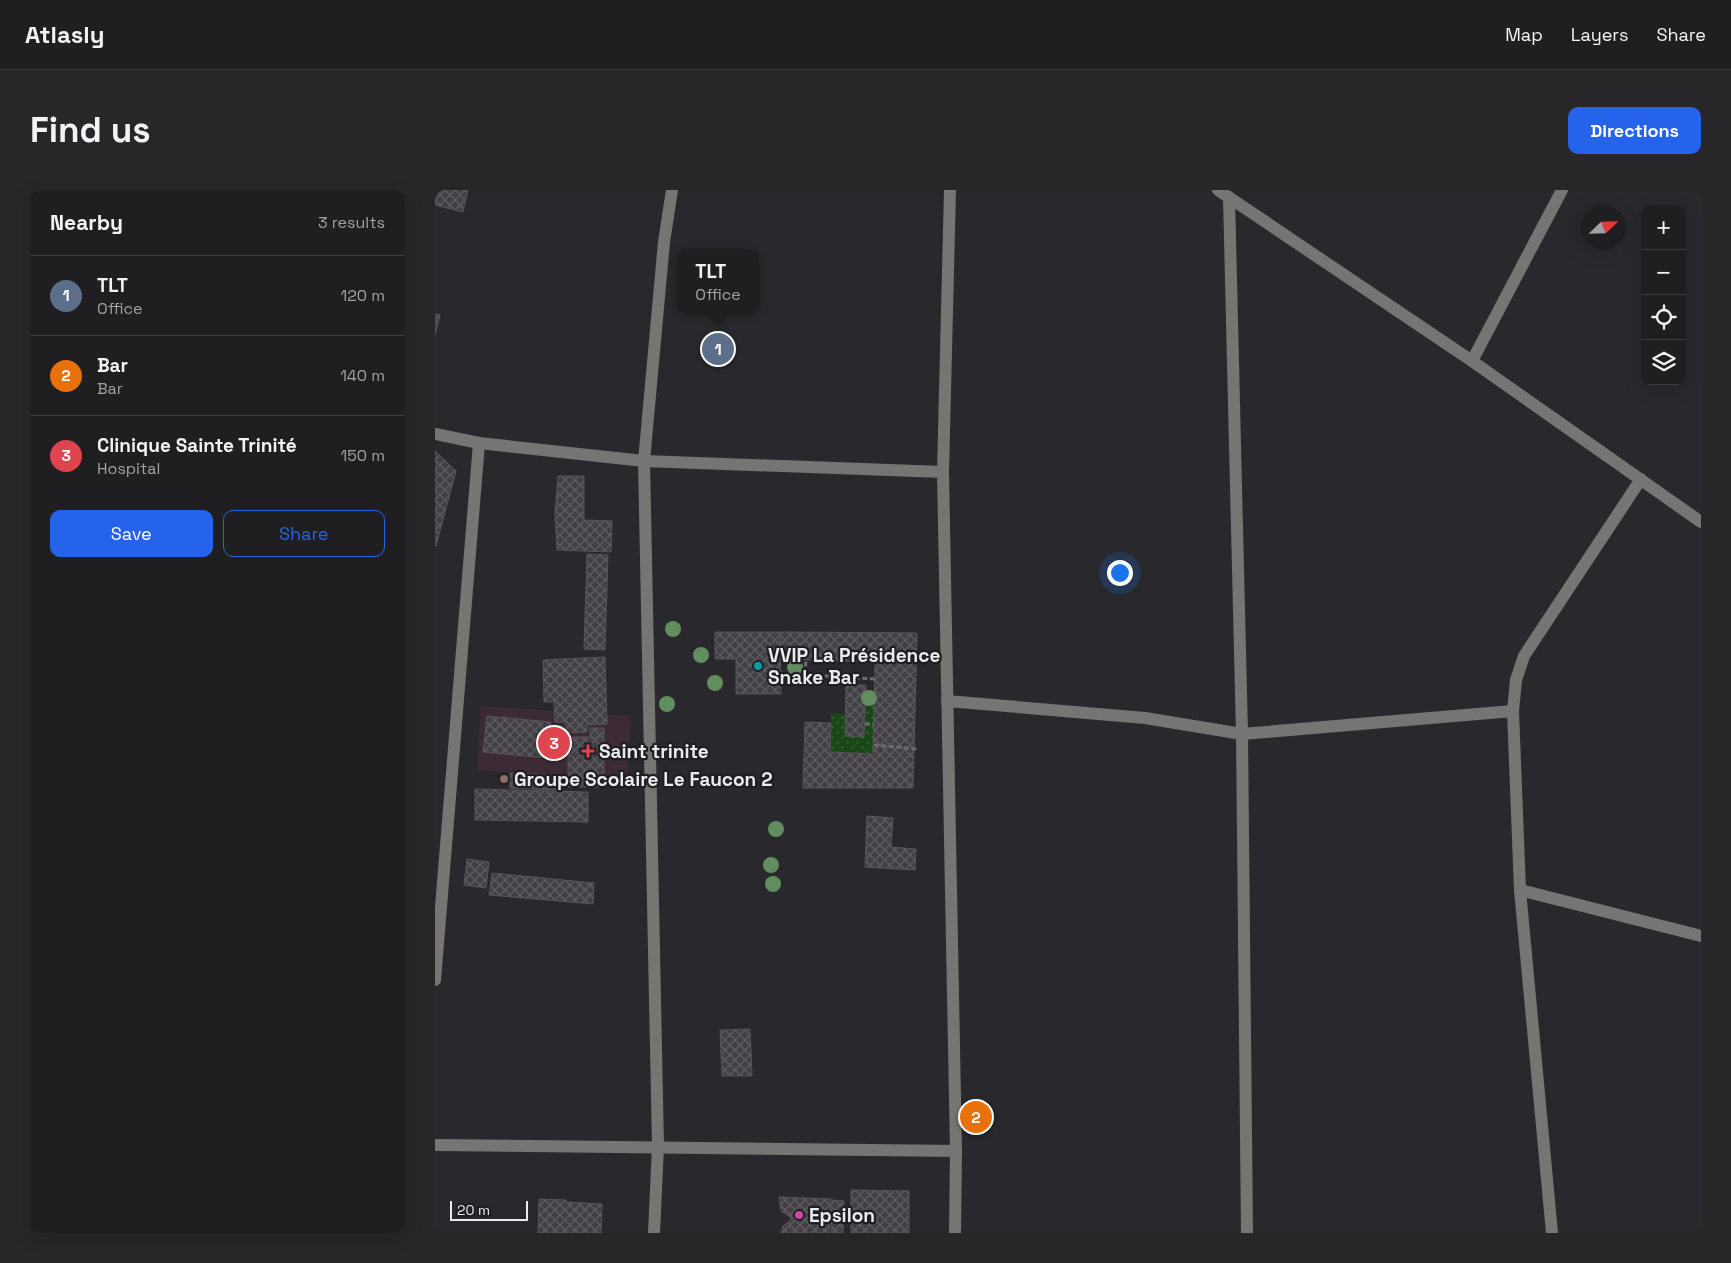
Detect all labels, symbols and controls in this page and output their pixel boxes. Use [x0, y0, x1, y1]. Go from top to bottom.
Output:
text: Atlasly [25, 19, 104, 50]
text: Map [1505, 23, 1543, 46]
text: Layers [1571, 23, 1628, 46]
text: Share [1656, 23, 1706, 46]
button: Directions [1568, 107, 1701, 154]
text: Find us [30, 108, 151, 152]
north arrow [1581, 205, 1626, 250]
map controls [1641, 205, 1686, 385]
button: + [1641, 205, 1686, 250]
text: Nearby [50, 209, 123, 236]
text: 3 results [318, 212, 385, 233]
popup [677, 249, 759, 314]
button: − [1641, 250, 1686, 295]
text: TLT [695, 259, 726, 284]
text: TLT [97, 273, 128, 298]
text: Office [695, 284, 741, 305]
text: 1 [62, 285, 70, 306]
text: 120 m [341, 285, 385, 306]
button: locate [1641, 295, 1686, 340]
text: Office [97, 298, 143, 319]
pin: 1 [702, 330, 734, 368]
button: layers [1641, 340, 1686, 385]
text: Bar [97, 353, 128, 378]
text: 2 [61, 365, 71, 386]
text: 140 m [340, 365, 385, 386]
text: Bar [97, 378, 123, 399]
text: Clinique Sainte Trinité [97, 433, 297, 458]
text: 3 [61, 445, 71, 466]
text: 150 m [341, 445, 385, 466]
text: Hospital [97, 458, 160, 479]
button: Save [50, 510, 213, 557]
button: Share [223, 510, 385, 557]
your location [1107, 560, 1133, 586]
place label: VVIP La Présidence Snake Bar [768, 643, 940, 690]
marker: VVIP La Présidence Snake Bar [752, 660, 764, 672]
pin: 3 [538, 724, 570, 762]
place label: Saint trinite [599, 739, 709, 764]
marker: Saint trinite [581, 744, 595, 758]
place label: Groupe Scolaire Le Faucon 2 [514, 767, 772, 792]
marker: Groupe Scolaire Le Faucon 2 [498, 773, 510, 785]
pin: 2 [960, 1098, 992, 1136]
scale bar [450, 1198, 527, 1221]
text: 20 m [457, 1201, 490, 1219]
place label: Epsilon [809, 1203, 875, 1228]
marker: Epsilon [793, 1209, 805, 1221]

